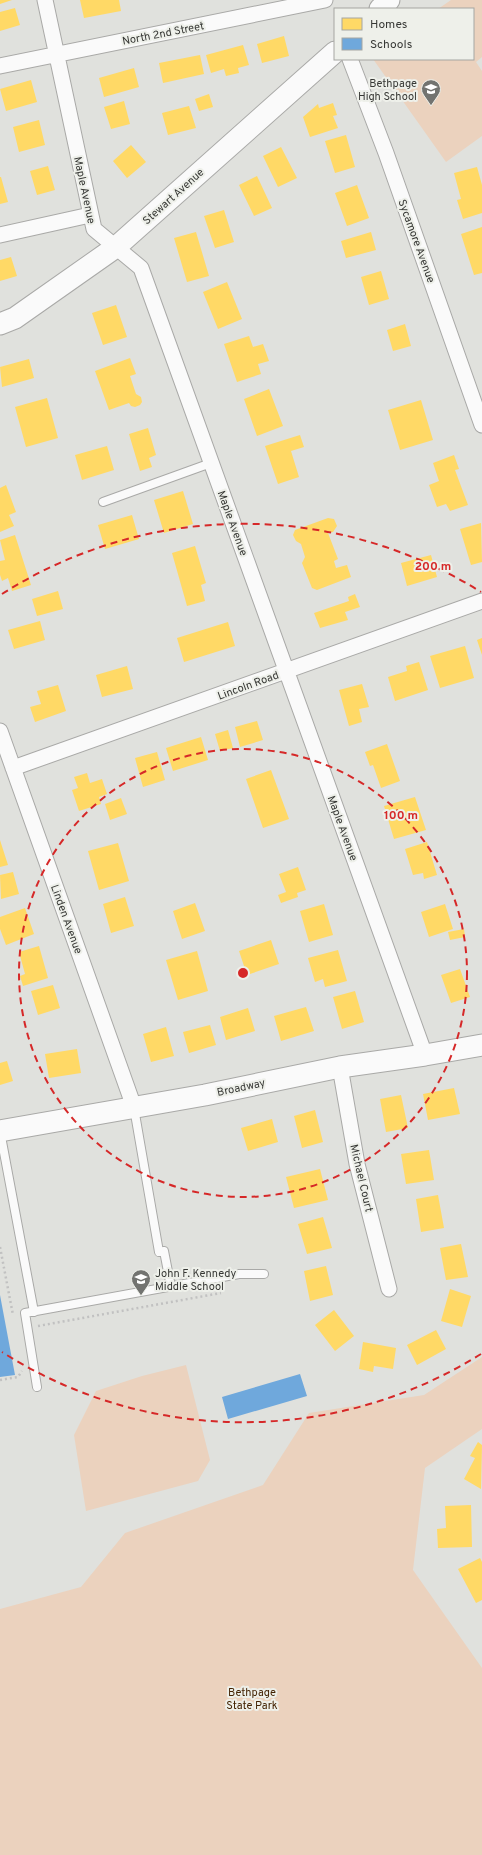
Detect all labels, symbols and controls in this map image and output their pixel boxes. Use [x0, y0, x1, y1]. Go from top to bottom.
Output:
legend [334, 8, 474, 60]
text: Homes [370, 17, 407, 33]
street label: North 2nd Street [121, 19, 205, 49]
text: Schools [370, 37, 412, 53]
place label: Bethpage High School [358, 77, 417, 104]
school or university icon: Bethpage High School [420, 78, 442, 106]
street label: Maple Avenue [70, 155, 98, 225]
street label: Stewart Avenue [140, 166, 207, 228]
street label: Sycamore Avenue [394, 198, 438, 285]
street label: Maple Avenue [214, 489, 250, 558]
text: 200 m [415, 559, 451, 575]
street label: Lincoln Road [216, 668, 281, 703]
street label: Maple Avenue [324, 794, 360, 863]
text: 100 m [384, 808, 418, 824]
street label: Linden Avenue [47, 883, 85, 956]
centre of rings [236, 966, 250, 980]
street label: Broadway [216, 1076, 267, 1100]
street label: Michael Court [346, 1143, 376, 1213]
place label: John F. Kennedy Middle School [155, 1267, 237, 1294]
school or university icon: John F. Kennedy Middle School [130, 1268, 152, 1296]
park label: Bethpage State Park [226, 1686, 278, 1713]

